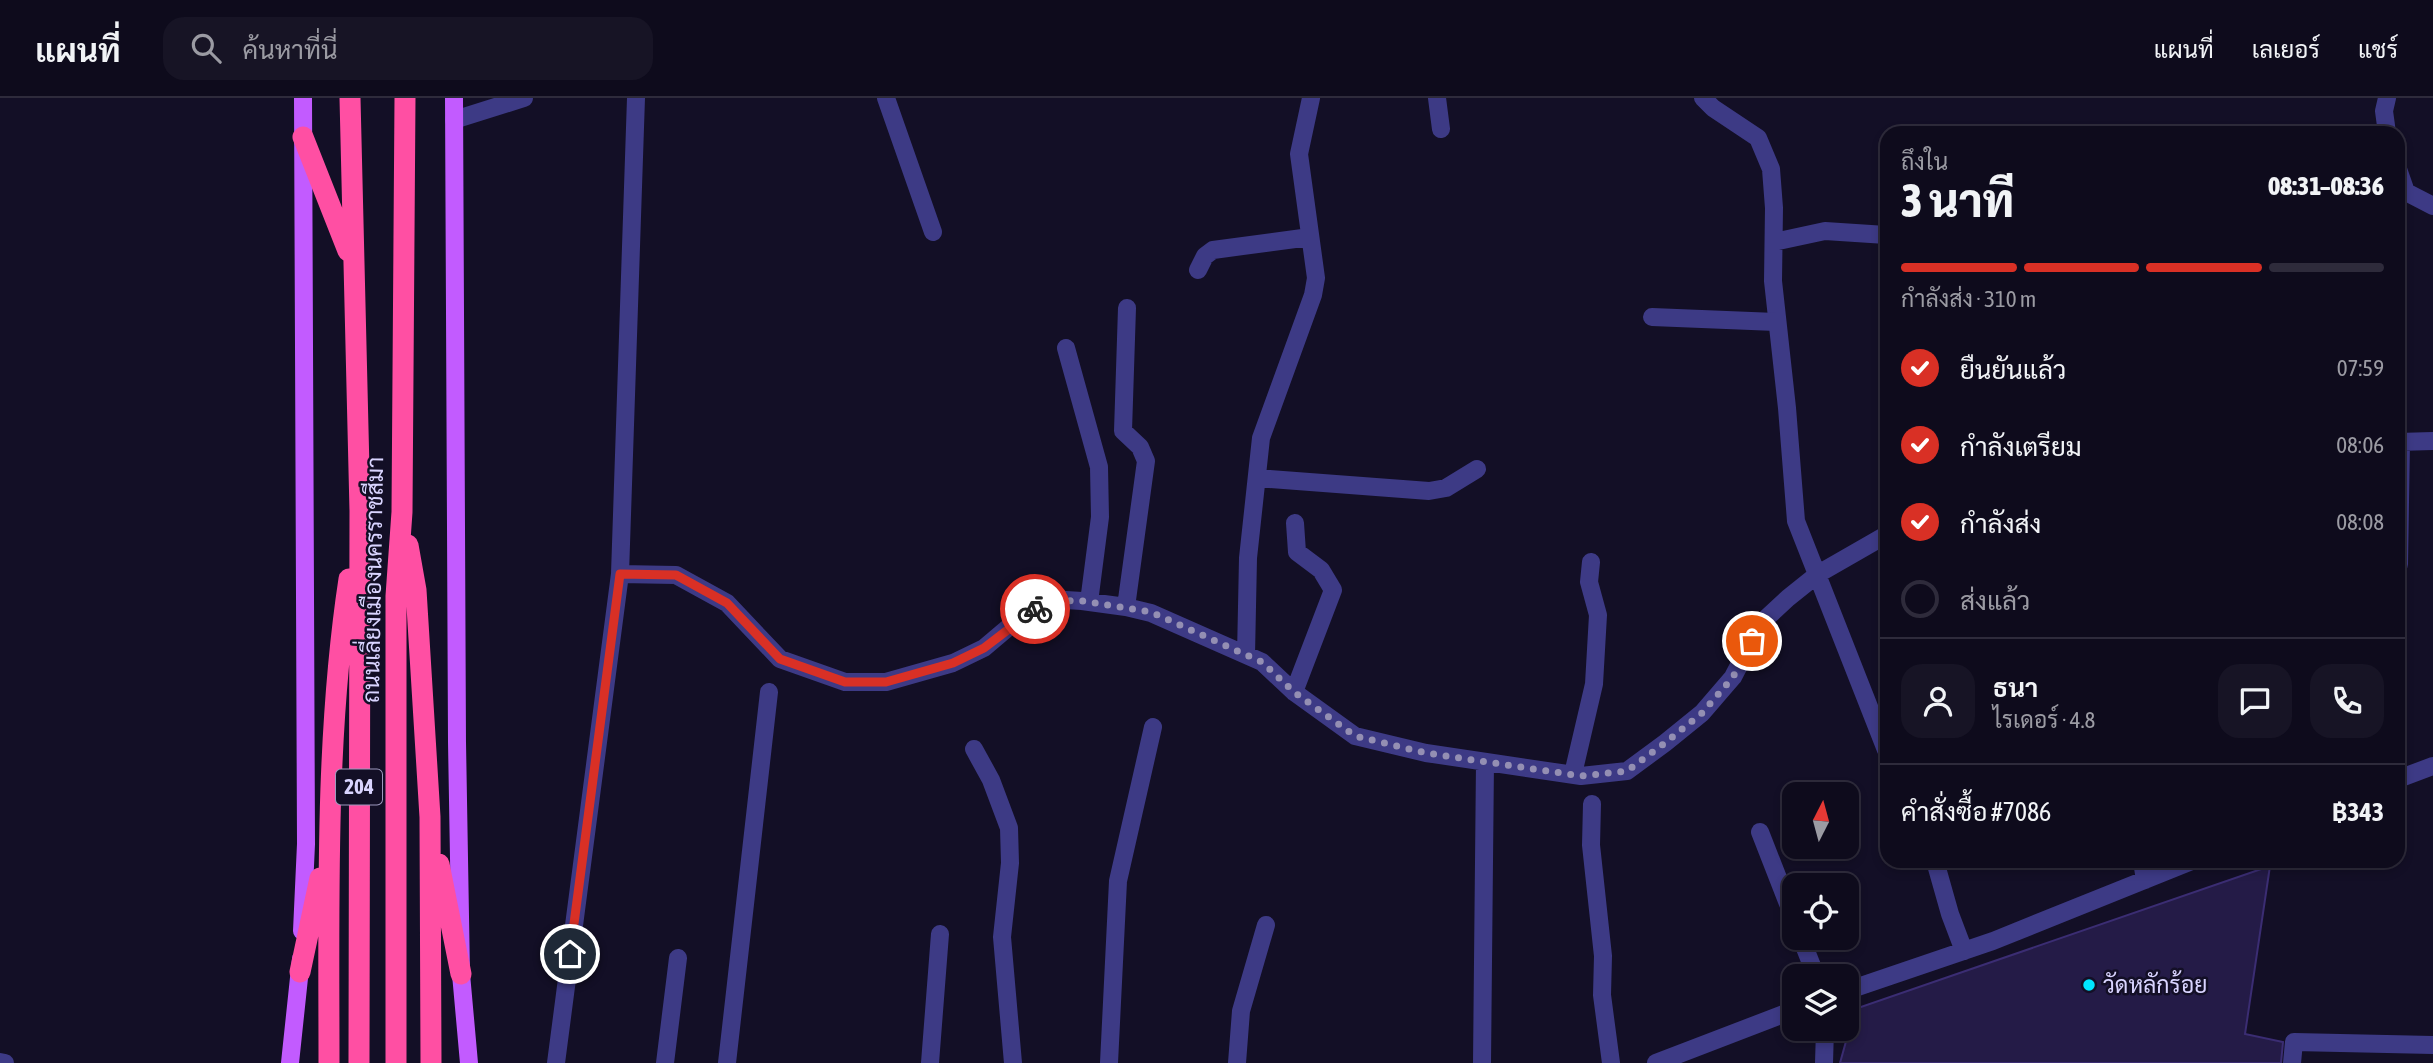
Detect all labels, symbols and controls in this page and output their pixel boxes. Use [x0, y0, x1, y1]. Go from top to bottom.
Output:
search box [163, 17, 653, 80]
icon: search [187, 29, 225, 67]
text: แผนที่ [35, 31, 121, 69]
text: ค้นหาที่นี่ [243, 35, 338, 65]
text: แผนที่ [2154, 36, 2214, 63]
text: เลเยอร์ [2252, 36, 2320, 63]
text: แชร์ [2358, 36, 2398, 63]
text: ถึงใน [1901, 149, 1948, 175]
text: 08:31–08:36 [2268, 171, 2384, 201]
text: 3 นาที [1901, 174, 2014, 227]
text: กำลังส่ง · 310 m [1901, 286, 2036, 312]
icon: check [1901, 349, 1939, 387]
text: ยืนยันแล้ว [1960, 355, 2066, 385]
text: 07:59 [2337, 355, 2384, 381]
icon: check [1901, 426, 1939, 464]
text: กำลังเตรียม [1960, 432, 2082, 462]
text: 08:06 [2336, 432, 2384, 458]
street label: ถนนเลี่ยงเมืองนครราชสีมา [350, 456, 388, 703]
icon: check [1901, 503, 1939, 541]
text: กำลังส่ง [1960, 509, 2041, 539]
text: 08:08 [2336, 509, 2384, 535]
courier [1000, 574, 1070, 644]
text: ส่งแล้ว [1960, 586, 2030, 616]
icon: bike [1016, 590, 1054, 628]
pin [1722, 611, 1782, 671]
icon: bag [1733, 622, 1771, 660]
button: person [1901, 664, 1975, 738]
button: chat [2218, 664, 2292, 738]
button: phone [2310, 664, 2384, 738]
text: ธนา [1993, 673, 2038, 703]
text: ไรเดอร์ · 4.8 [1993, 707, 2095, 733]
road number: 204 [336, 770, 382, 804]
north arrow [1782, 782, 1858, 859]
map controls [1782, 782, 1859, 1041]
text: คำสั่งซื้อ #7086 [1901, 797, 2051, 827]
text: ฿343 [2332, 797, 2384, 827]
button: locate [1782, 873, 1859, 950]
pin [540, 924, 600, 984]
icon: home [551, 935, 589, 973]
button: layers [1782, 964, 1859, 1041]
place label: วัดหลักร้อย [2103, 970, 2207, 998]
marker: วัดหลักร้อย [2081, 977, 2097, 993]

